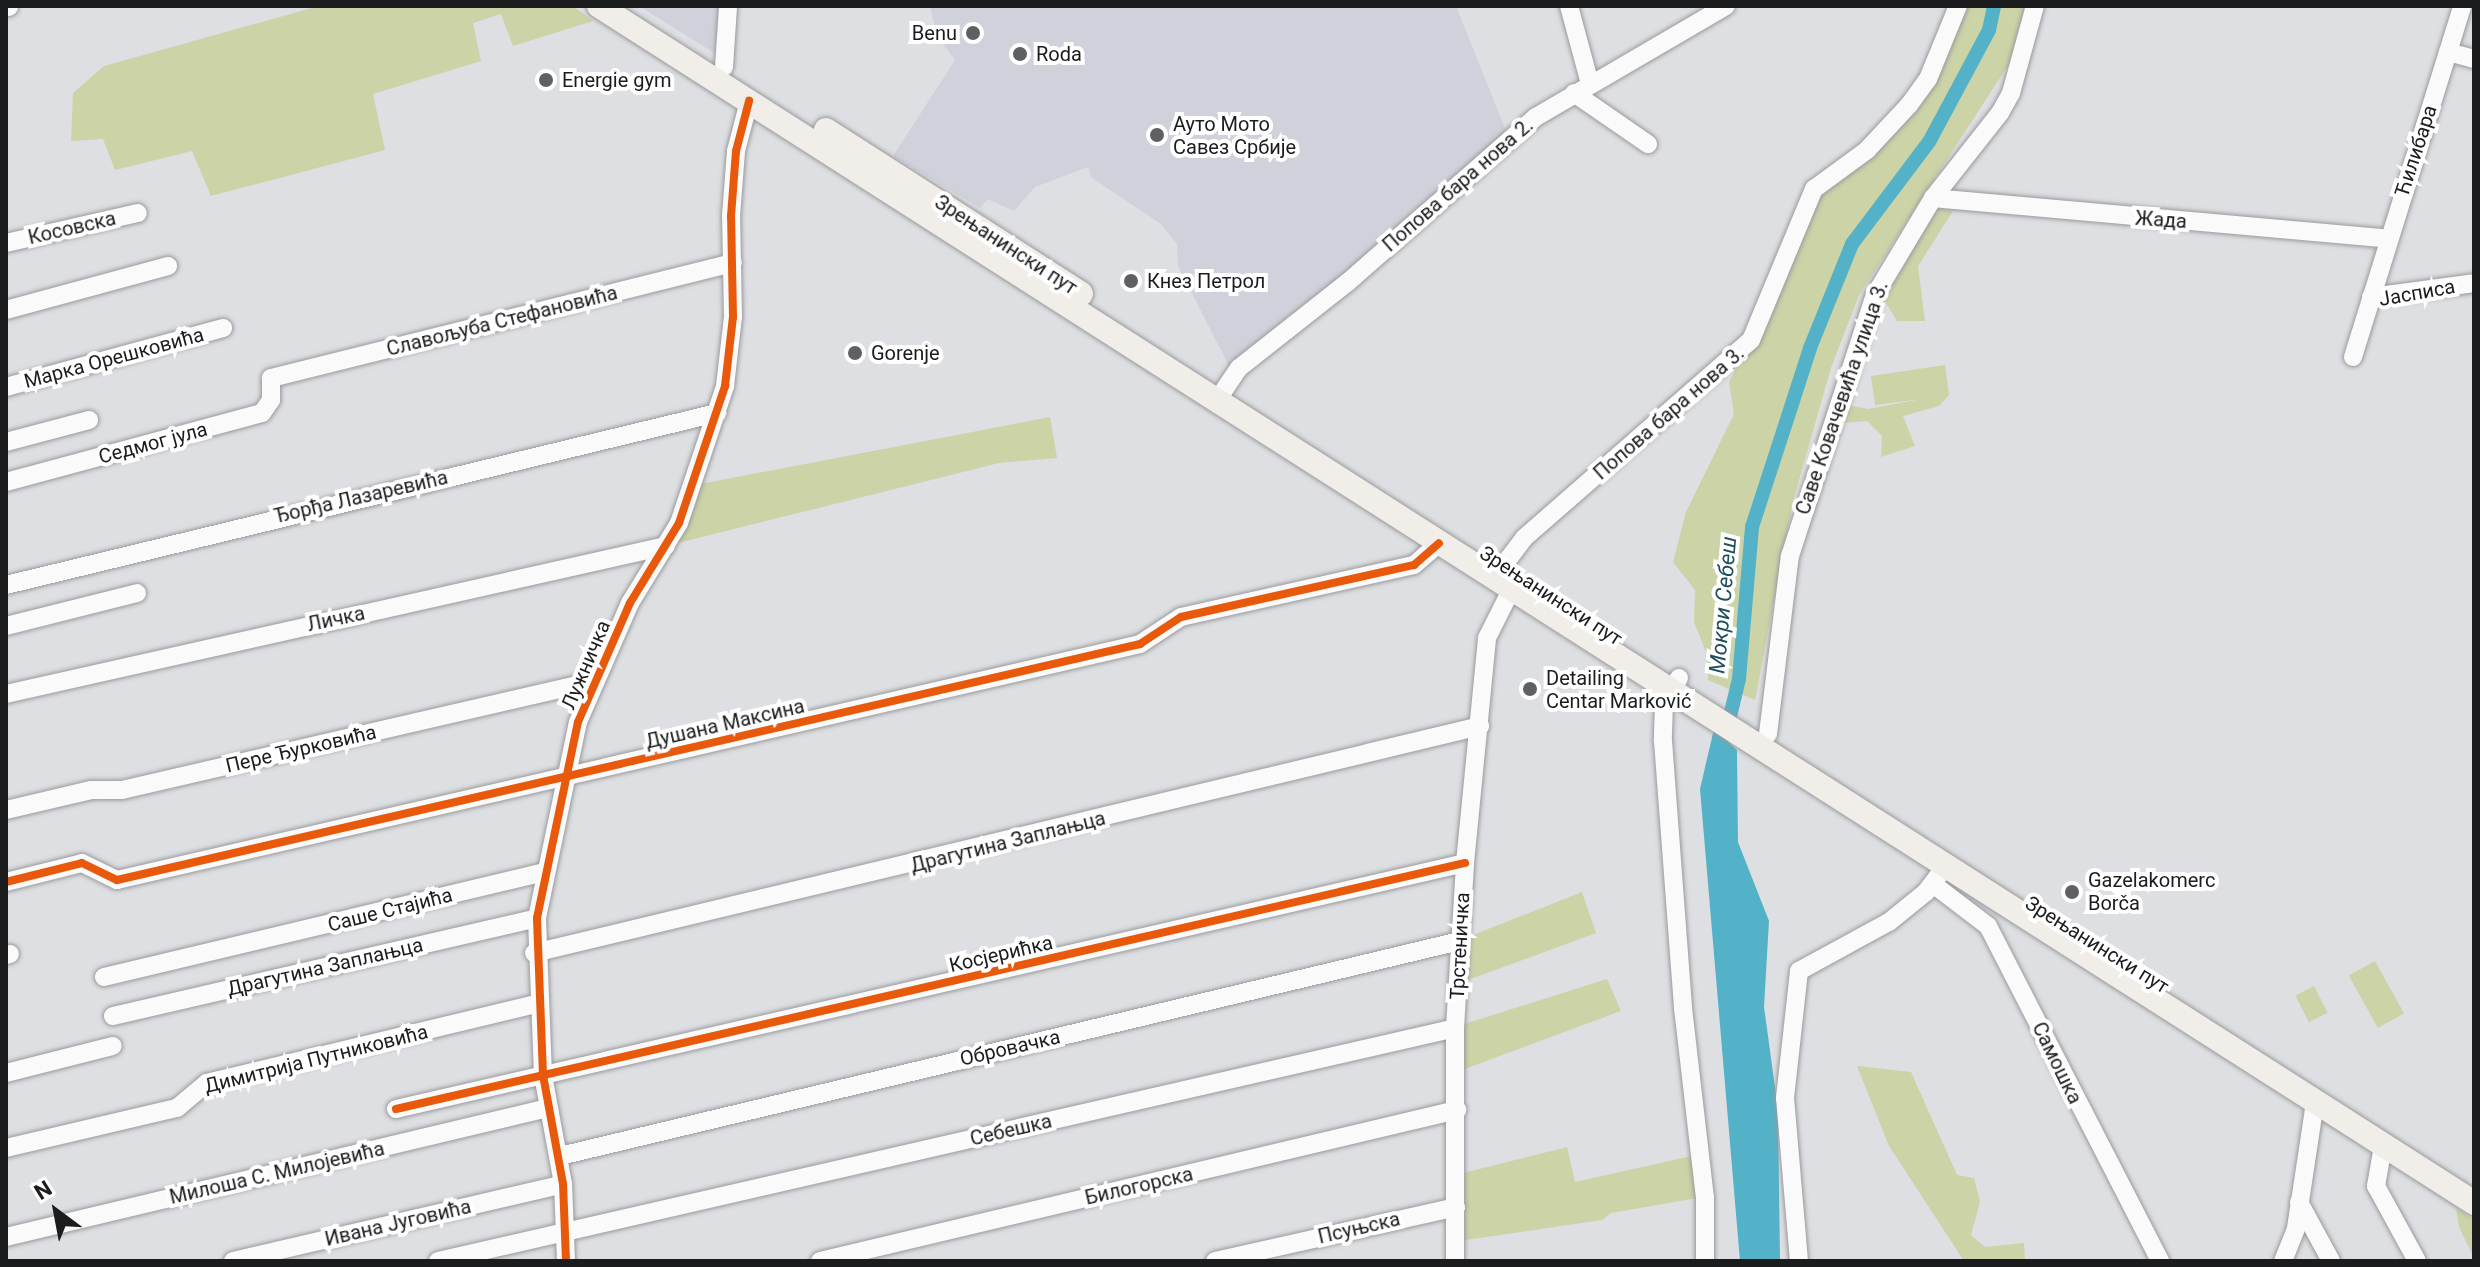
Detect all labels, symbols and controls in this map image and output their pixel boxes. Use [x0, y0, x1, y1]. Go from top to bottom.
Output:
place label: Benu [912, 21, 957, 45]
marker: Benu [964, 24, 982, 42]
place label: Roda [1036, 42, 1082, 66]
marker: Roda [1011, 45, 1029, 63]
place label: Energie gym [562, 68, 672, 92]
marker: Energie gym [537, 71, 555, 89]
street label: Ћилибара [2390, 102, 2442, 200]
place label: Ауто Мото Савез Србије [1173, 112, 1296, 159]
street label: Попова бара нова 2. [1378, 113, 1538, 257]
marker: Ауто Мото Савез Србије [1148, 126, 1166, 144]
street label: Зрењанински пут [930, 190, 1082, 300]
street label: Косовска [26, 206, 118, 250]
street label: Жада [2134, 206, 2188, 234]
place label: Кнез Петрол [1147, 269, 1265, 293]
marker: Кнез Петрол [1122, 272, 1140, 290]
street label: Јасписа [2377, 275, 2457, 311]
street label: Саве Ковачевића улица 3. [1791, 278, 1893, 518]
street label: Славољуба Стефановића [384, 281, 620, 361]
street label: Марка Орешковића [21, 322, 207, 394]
place label: Gorenje [871, 341, 940, 365]
street label: Попова бара нова 3. [1589, 341, 1749, 485]
marker: Gorenje [846, 344, 864, 362]
street label: Седмог јула [96, 417, 210, 469]
street label: Ђорђа Лазаревића [272, 465, 450, 529]
water label: Мокри Себеш [1704, 535, 1742, 675]
street label: Зрењанински пут [1475, 541, 1627, 651]
street label: Личка [305, 601, 367, 637]
street label: Лужничка [556, 617, 616, 713]
place label: Detailing Centar Marković [1546, 666, 1691, 713]
marker: Detailing Centar Marković [1521, 680, 1539, 698]
street label: Душана Максина [643, 694, 807, 754]
street label: Пере Ђурковића [223, 720, 379, 778]
street label: Драгутина Заплањца [908, 806, 1108, 878]
place label: Gazelakomerc Borča [2088, 868, 2215, 915]
street label: Саше Стајића [325, 883, 455, 937]
marker: Gazelakomerc Borča [2063, 883, 2081, 901]
street label: Зрењанински пут [2021, 891, 2173, 999]
street label: Трстеничка [1445, 892, 1475, 1000]
street label: Косјерићка [947, 930, 1055, 978]
street label: Драгутина Заплањца [225, 933, 425, 1001]
street label: Самошка [2027, 1018, 2087, 1108]
street label: Димитрија Путниковића [202, 1020, 430, 1098]
street label: Обровачка [958, 1025, 1062, 1071]
street label: Себешка [968, 1109, 1054, 1151]
street label: Милоша С. Милојевића [167, 1137, 387, 1209]
street label: Билогорска [1083, 1162, 1195, 1210]
north arrow [16, 1171, 96, 1251]
text: N [30, 1176, 56, 1205]
street label: Ивана Југовића [323, 1195, 473, 1251]
street label: Псуњска [1316, 1207, 1402, 1249]

